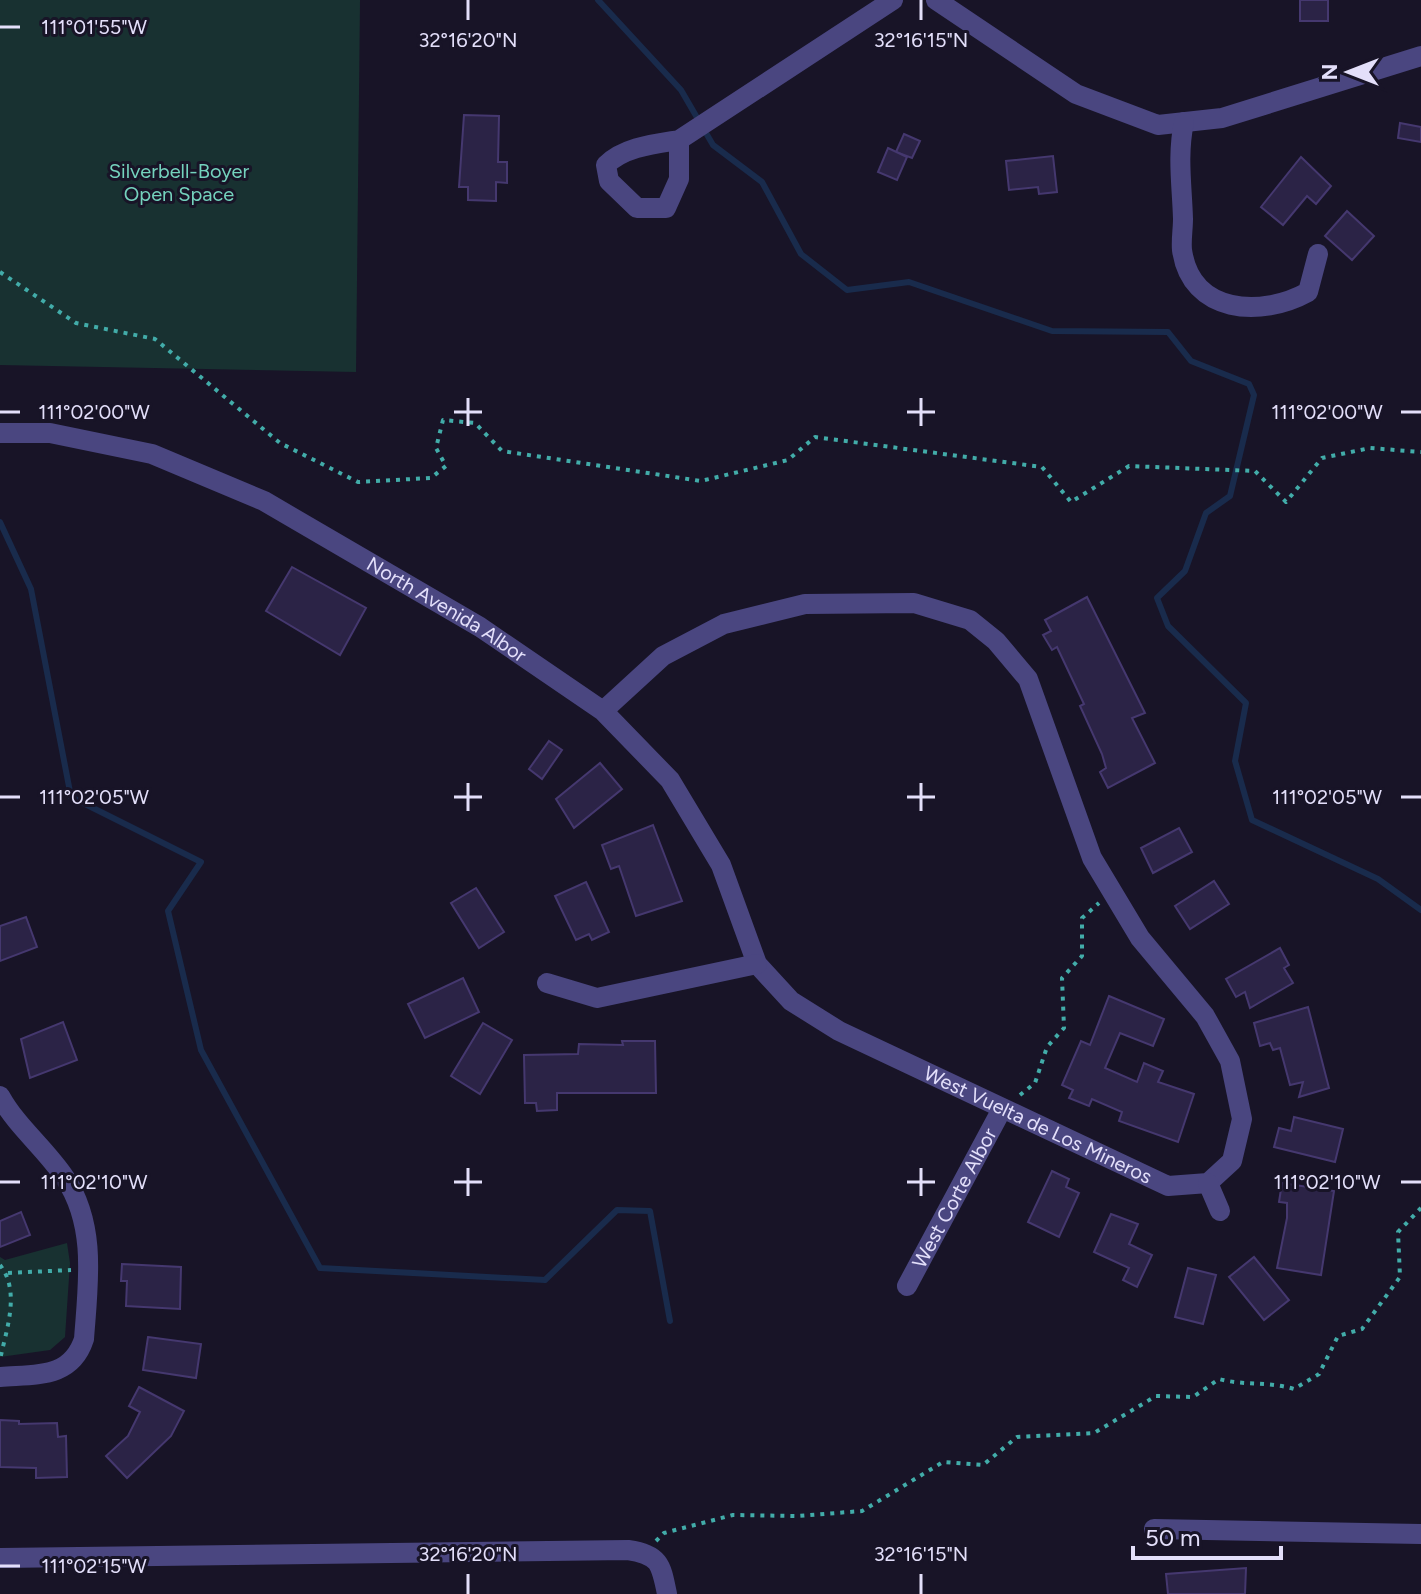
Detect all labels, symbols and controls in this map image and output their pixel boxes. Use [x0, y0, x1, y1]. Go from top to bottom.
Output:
text: 111°01'55"W [41, 15, 147, 39]
text: 32°16'20"N [419, 28, 517, 52]
text: 32°16'15"N [874, 28, 968, 52]
north arrow [1309, 32, 1389, 112]
text: N [1316, 63, 1343, 81]
park label: Silverbell-Boyer Open Space [109, 159, 249, 206]
text: 111°02'00"W [38, 400, 150, 424]
text: 111°02'00"W [1271, 400, 1383, 424]
street label: North Avenida Albor [363, 552, 531, 667]
text: 111°02'05"W [39, 785, 149, 809]
text: 111°02'05"W [1272, 785, 1382, 809]
street label: West Vuelta de Los Mineros [920, 1061, 1156, 1189]
street label: West Corte Albor [907, 1124, 1002, 1272]
text: 111°02'10"W [41, 1170, 147, 1194]
text: 111°02'10"W [1274, 1170, 1380, 1194]
scale bar [1133, 1510, 1281, 1560]
text: 50 m [1145, 1523, 1201, 1552]
text: 32°16'20"N [419, 1542, 517, 1566]
text: 32°16'15"N [874, 1542, 968, 1566]
text: 111°02'15"W [41, 1554, 147, 1578]

